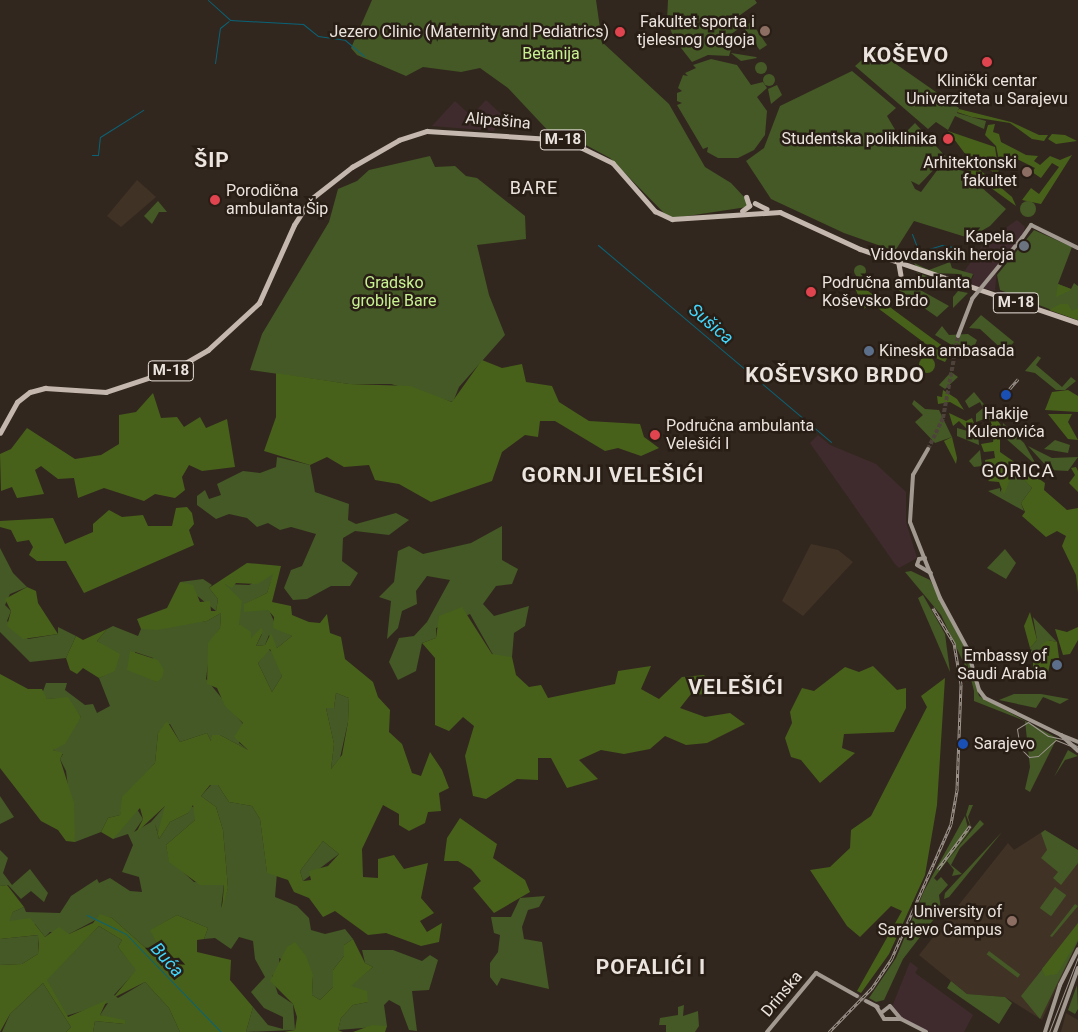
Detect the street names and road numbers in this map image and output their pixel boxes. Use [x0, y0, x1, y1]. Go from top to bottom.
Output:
street label: Alipašina [464, 109, 532, 133]
road number: M-18 [539, 128, 587, 152]
road number: M-18 [992, 290, 1040, 316]
road number: M-18 [147, 358, 195, 384]
street label: Drinska [757, 967, 807, 1021]

